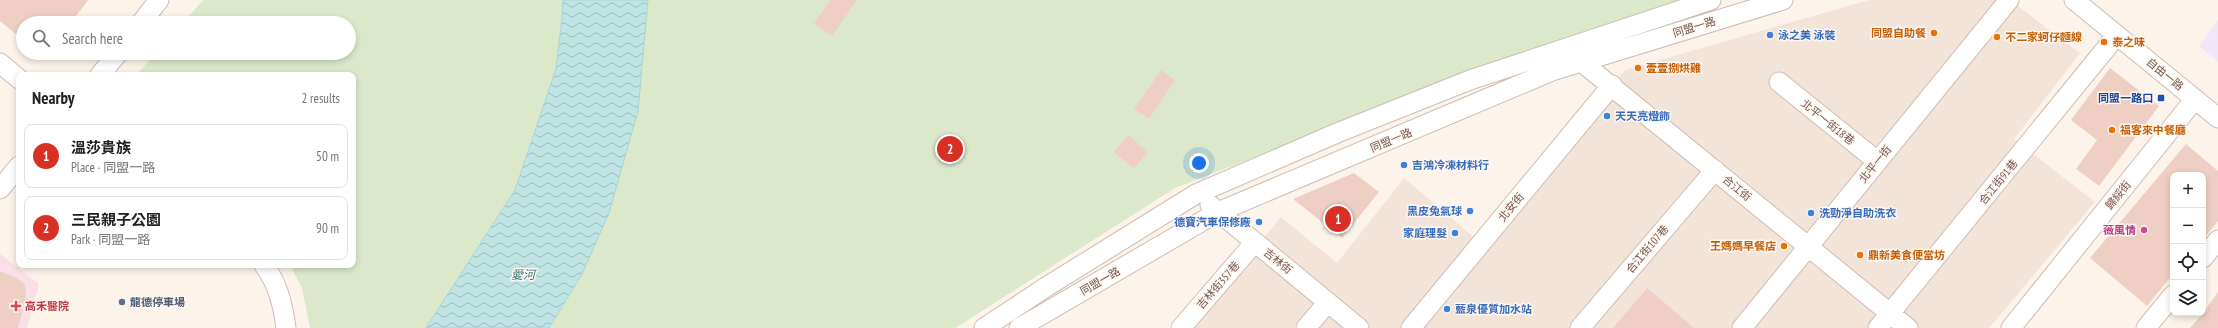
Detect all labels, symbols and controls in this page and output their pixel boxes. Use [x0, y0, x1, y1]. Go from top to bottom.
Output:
street label: 同盟一路 [1671, 14, 1717, 40]
search box [16, 16, 356, 60]
place label: 同盟自助餐 [1871, 26, 1926, 40]
icon: search [30, 27, 52, 49]
place label: 泳之美 泳裝 [1778, 28, 1835, 42]
marker: 同盟自助餐 [1929, 28, 1939, 38]
text: Search here [62, 29, 123, 48]
marker: 泳之美 泳裝 [1765, 30, 1775, 40]
place label: 不二家蚵仔麵線 [2005, 30, 2082, 44]
marker: 不二家蚵仔麵線 [1992, 32, 2002, 42]
place label: 泰之味 [2112, 35, 2145, 49]
marker: 泰之味 [2099, 37, 2109, 47]
street label: 自由一路 [2143, 55, 2187, 93]
place label: 壹壹捌烘雞 [1646, 61, 1701, 75]
marker: 壹壹捌烘雞 [1633, 63, 1643, 73]
text: Nearby [32, 87, 75, 109]
text: 2 results [301, 90, 340, 107]
place label: 同盟一路口 [2098, 91, 2153, 105]
marker: 同盟一路口 [2156, 93, 2166, 103]
street label: 北平一街18巷 [1798, 96, 1858, 148]
place label: 天天亮燈飾 [1615, 109, 1670, 123]
marker: 天天亮燈飾 [1602, 111, 1612, 121]
place label: 福客來中餐廳 [2120, 123, 2186, 137]
street label: 同盟一路 [1368, 125, 1414, 155]
marker: 福客來中餐廳 [2107, 125, 2117, 135]
pin: 2 [937, 134, 963, 164]
text: 溫莎貴族 [71, 138, 131, 157]
street label: 北平一街 [1856, 142, 1894, 186]
text: 1 [43, 148, 49, 165]
text: 50 m [316, 148, 339, 165]
your location [1189, 153, 1209, 173]
street label: 合江街91巷 [1976, 157, 2020, 207]
place label: 吉鴻冷凍材料行 [1412, 158, 1489, 172]
text: Place · 同盟一路 [71, 159, 155, 176]
marker: 吉鴻冷凍材料行 [1399, 160, 1409, 170]
street label: 合江街 [1720, 172, 1754, 204]
map controls [2170, 172, 2206, 316]
button: + [2170, 172, 2206, 208]
street label: 歸綏街 [2102, 178, 2134, 212]
street label: 北安街 [1495, 190, 1527, 224]
pin: 1 [1325, 204, 1351, 234]
place label: 黑皮兔氣球 [1407, 204, 1462, 218]
marker: 黑皮兔氣球 [1465, 206, 1475, 216]
place label: 洗勁淨自助洗衣 [1819, 206, 1897, 220]
marker: 洗勁淨自助洗衣 [1806, 208, 1816, 218]
button: − [2170, 208, 2206, 244]
text: 三民親子公園 [71, 210, 161, 229]
place label: 德寶汽車保修廠 [1174, 215, 1251, 229]
marker: 德寶汽車保修廠 [1254, 217, 1264, 227]
text: 2 [43, 220, 49, 237]
text: 90 m [316, 220, 339, 237]
street label: 合江街107巷 [1623, 222, 1671, 276]
place label: 薇風情 [2103, 223, 2136, 237]
marker: 薇風情 [2139, 225, 2149, 235]
place label: 家庭理髮 [1403, 226, 1447, 240]
marker: 家庭理髮 [1450, 228, 1460, 238]
text: Park · 同盟一路 [71, 231, 150, 248]
place label: 王媽媽早餐店 [1710, 239, 1776, 253]
marker: 王媽媽早餐店 [1779, 241, 1789, 251]
button: locate [2170, 244, 2206, 280]
street label: 吉林街 [1261, 245, 1295, 277]
place label: 鼎新美食便當坊 [1868, 248, 1945, 262]
marker: 鼎新美食便當坊 [1855, 250, 1865, 260]
street label: 吉林街357巷 [1193, 258, 1243, 312]
street label: 同盟一路 [1077, 264, 1123, 298]
water label: 愛河 [511, 267, 537, 282]
button: layers [2170, 280, 2206, 316]
place label: 龍德停車場 [130, 295, 185, 309]
marker: 龍德停車場 [117, 297, 127, 307]
place label: 高禾醫院 [25, 299, 69, 313]
marker: 高禾醫院 [10, 300, 22, 312]
place label: 藍泉優質加水站 [1455, 302, 1532, 316]
marker: 藍泉優質加水站 [1442, 304, 1452, 314]

